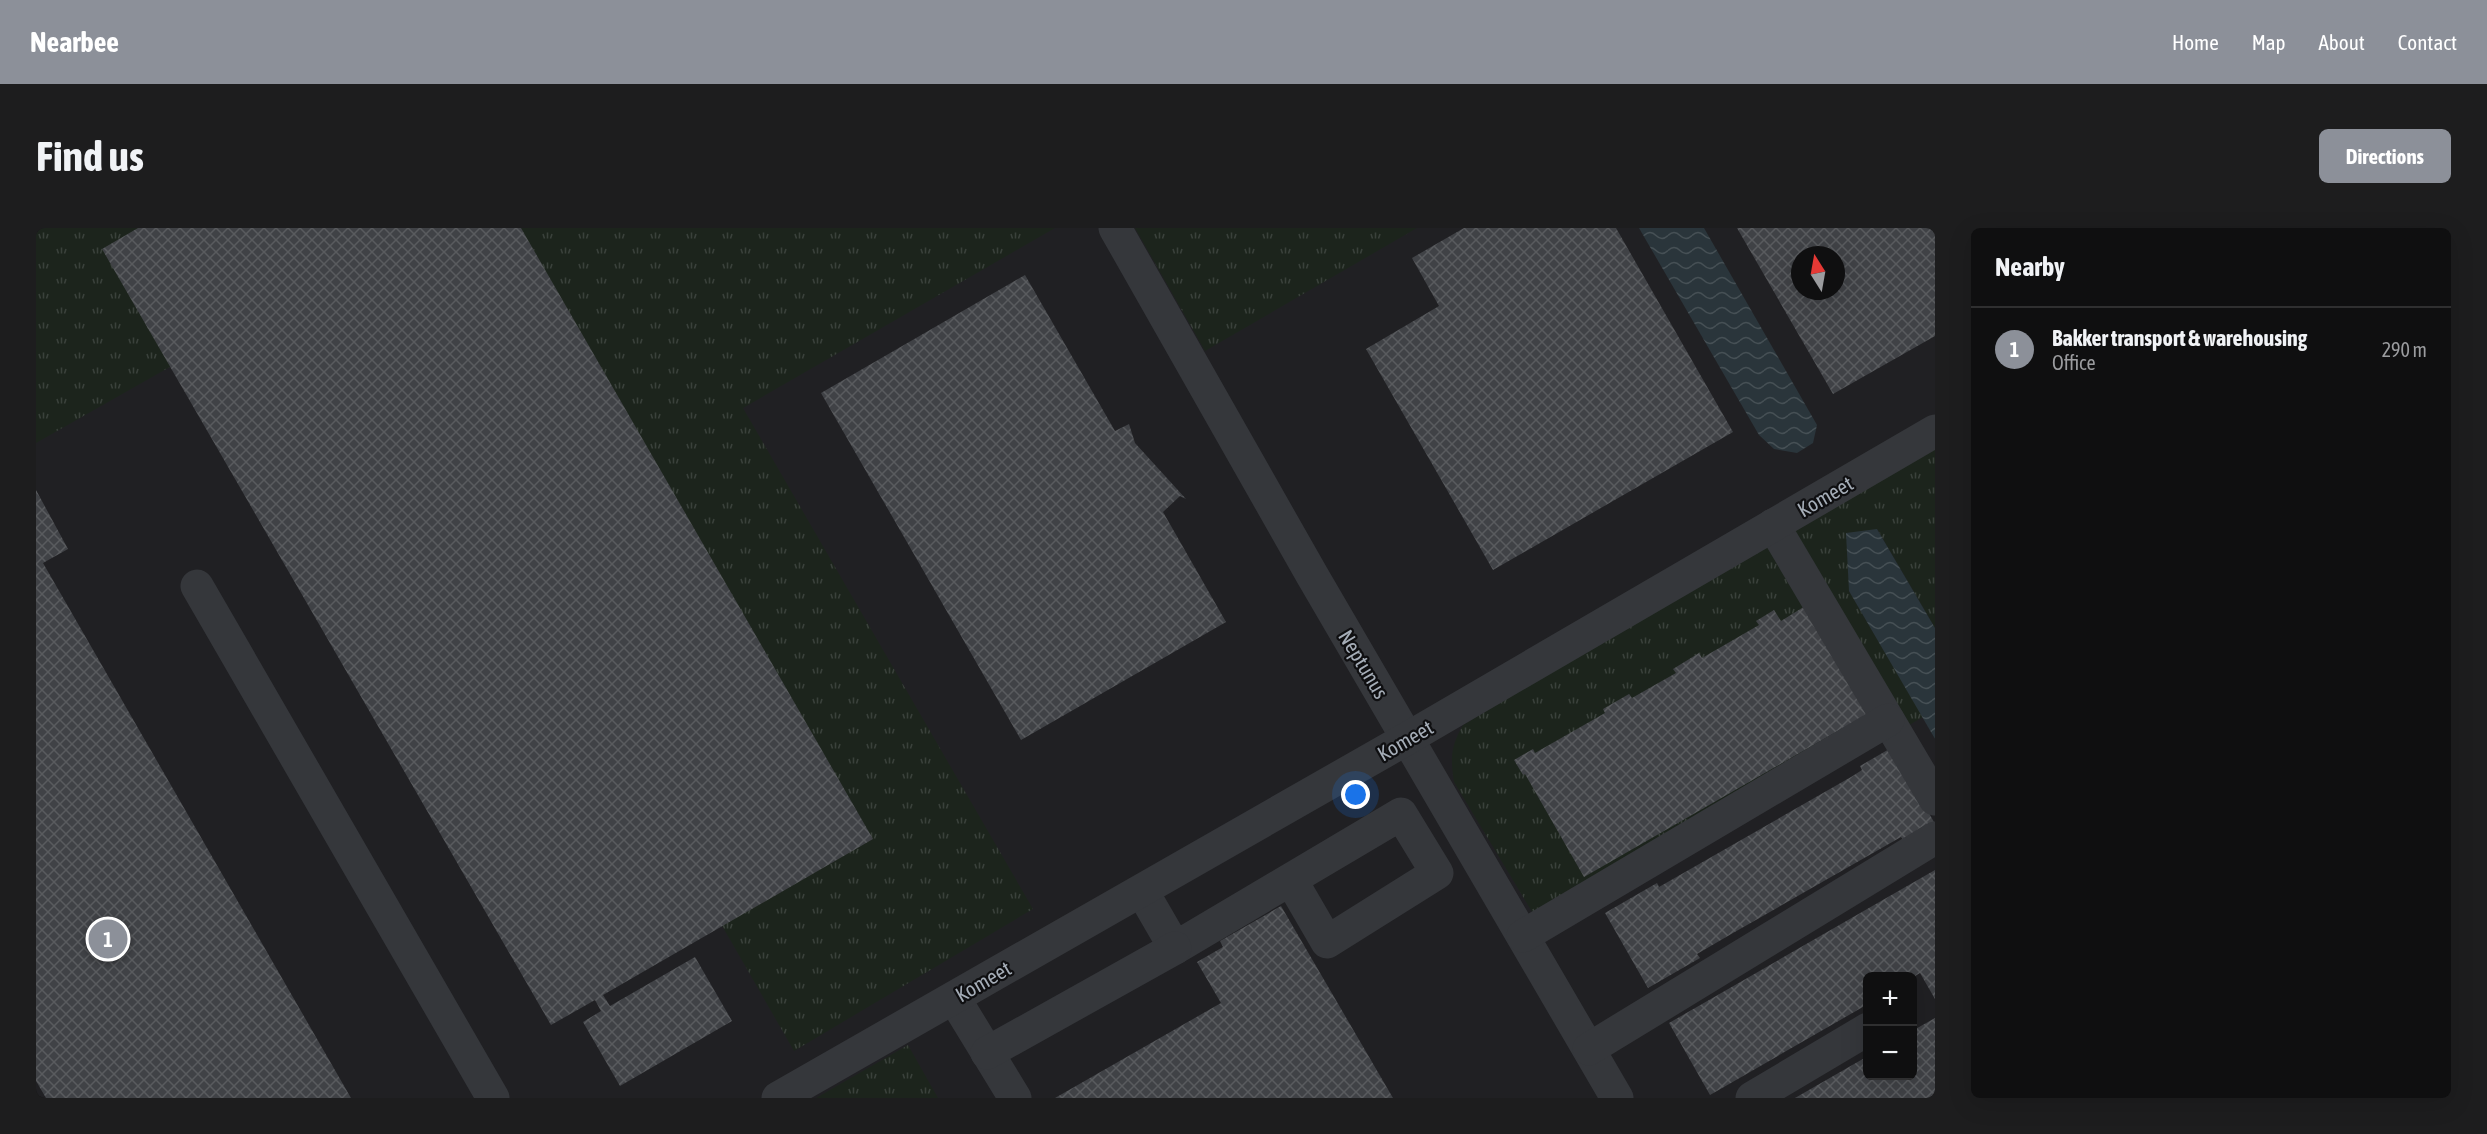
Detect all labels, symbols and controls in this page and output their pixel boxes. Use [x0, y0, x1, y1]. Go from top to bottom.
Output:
text: Nearbee [30, 26, 119, 58]
text: Home [2172, 30, 2219, 54]
text: Map [2252, 30, 2286, 54]
text: About [2319, 30, 2365, 54]
text: Contact [2398, 30, 2457, 54]
button: Directions [2319, 129, 2451, 183]
text: Find us [36, 132, 144, 180]
north arrow [1791, 246, 1845, 300]
text: Nearby [1995, 252, 2065, 282]
text: Bakker transport & warehousing [2052, 325, 2307, 351]
text: 1 [2010, 338, 2019, 361]
text: 290 m [2382, 338, 2427, 361]
text: Office [2052, 351, 2096, 374]
street label: Komeet [1793, 471, 1857, 521]
street label: Neptunus [1334, 625, 1394, 703]
street label: Komeet [1373, 715, 1437, 765]
your location [1341, 780, 1370, 809]
pin: 1 [88, 916, 128, 962]
street label: Komeet [951, 956, 1015, 1006]
map controls [1863, 972, 1917, 1080]
button: + [1863, 972, 1917, 1026]
button: − [1863, 1026, 1917, 1080]

